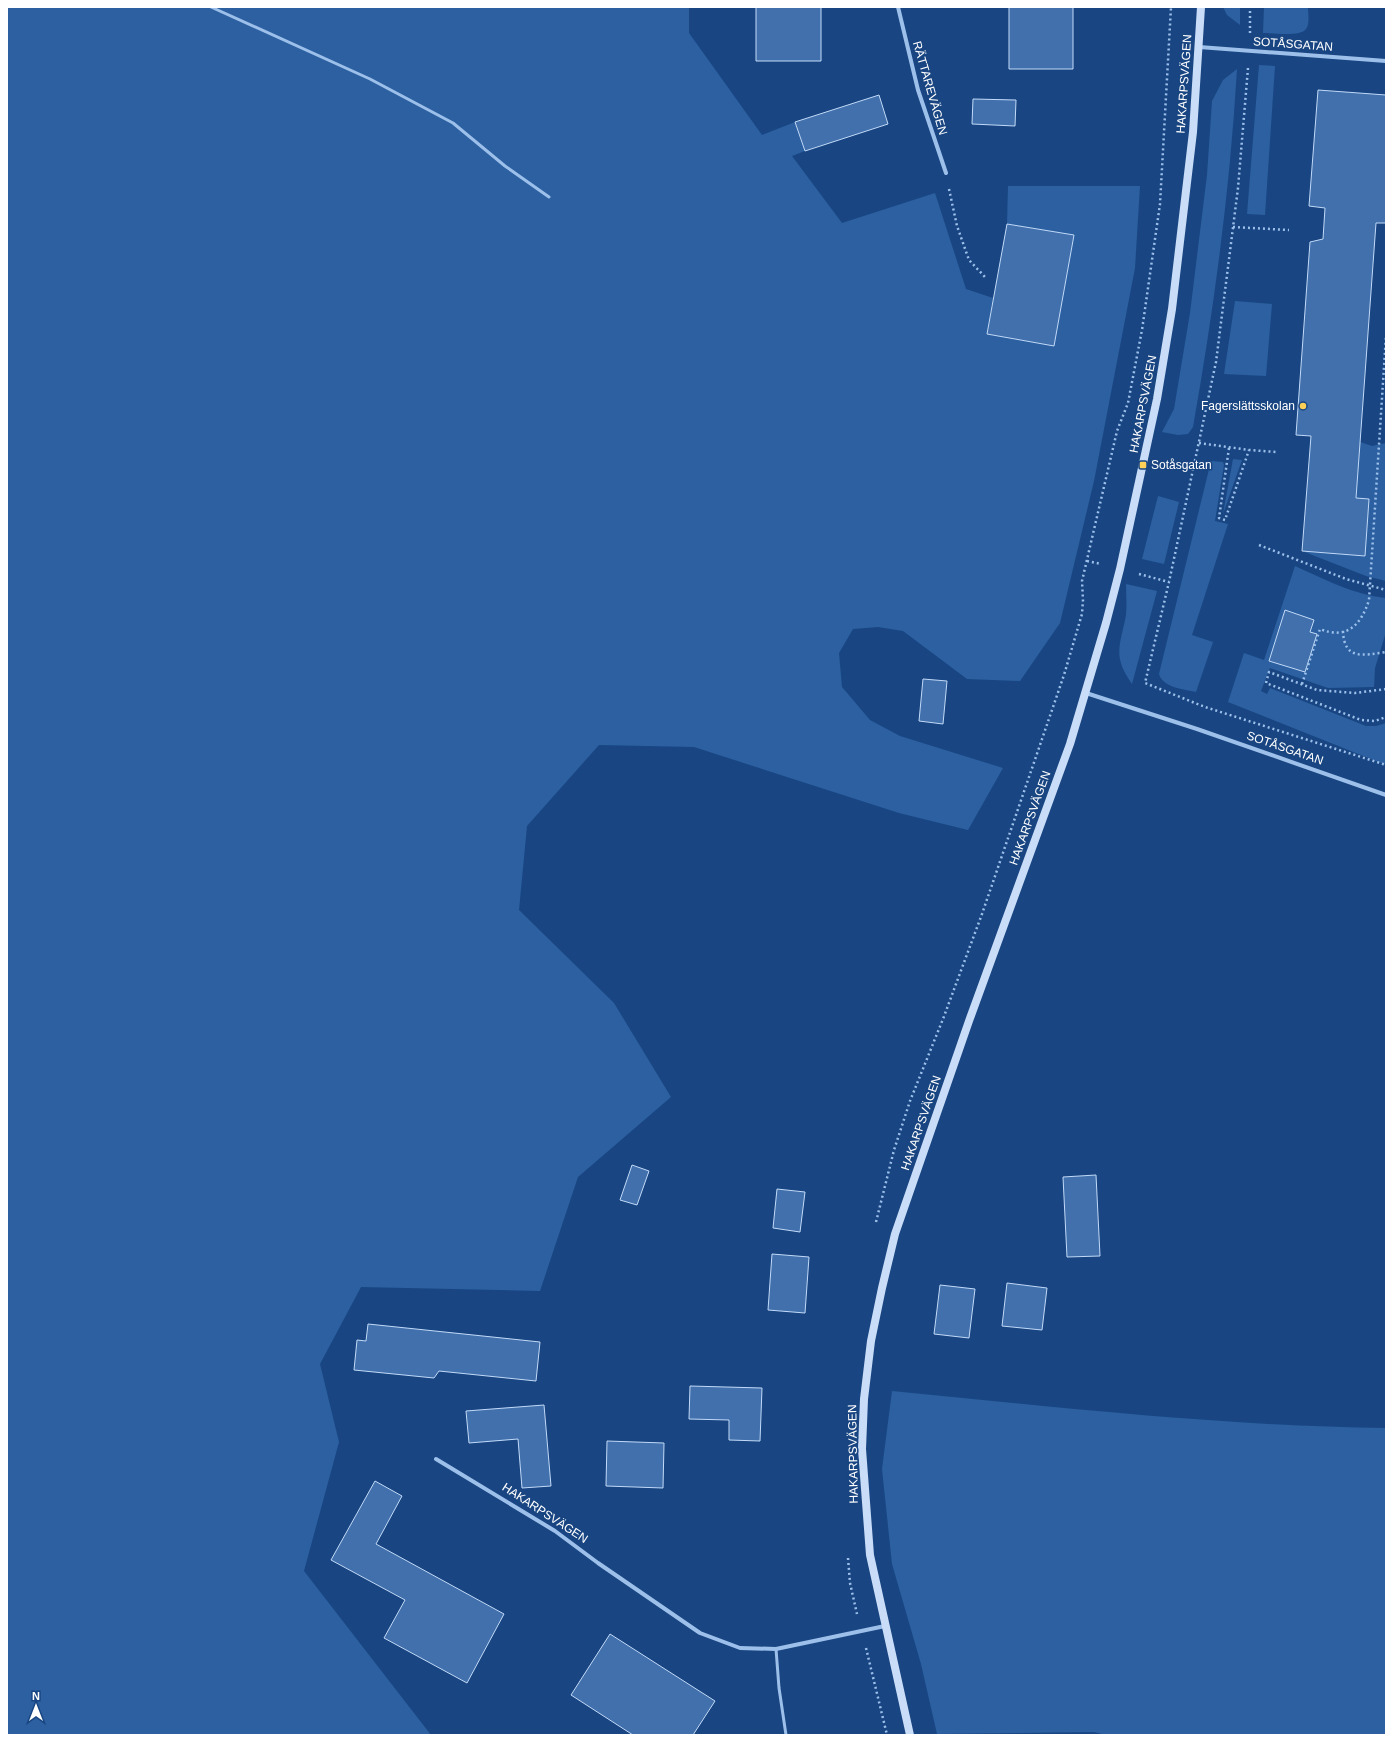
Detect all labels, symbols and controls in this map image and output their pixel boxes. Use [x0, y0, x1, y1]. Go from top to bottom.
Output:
street label: SOTÅSGATAN [1252, 33, 1334, 54]
street label: HAKARPSVÄGEN [1174, 34, 1194, 134]
street label: RÄTTAREVÄGEN [910, 39, 950, 137]
street label: HAKARPSVÄGEN [1127, 354, 1159, 454]
place label: Fagerslättsskolan [1201, 399, 1295, 413]
marker: Fagerslättsskolan [1298, 401, 1308, 411]
place label: Sotåsgatan [1151, 458, 1212, 472]
marker: Sotåsgatan [1138, 460, 1148, 470]
street label: SOTÅSGATAN [1245, 727, 1326, 768]
street label: HAKARPSVÄGEN [1006, 769, 1054, 867]
street label: HAKARPSVÄGEN [898, 1074, 944, 1172]
street label: HAKARPSVÄGEN [845, 1404, 861, 1504]
street label: HAKARPSVÄGEN [500, 1480, 590, 1546]
north arrow [16, 1686, 56, 1726]
text: N [32, 1690, 40, 1702]

